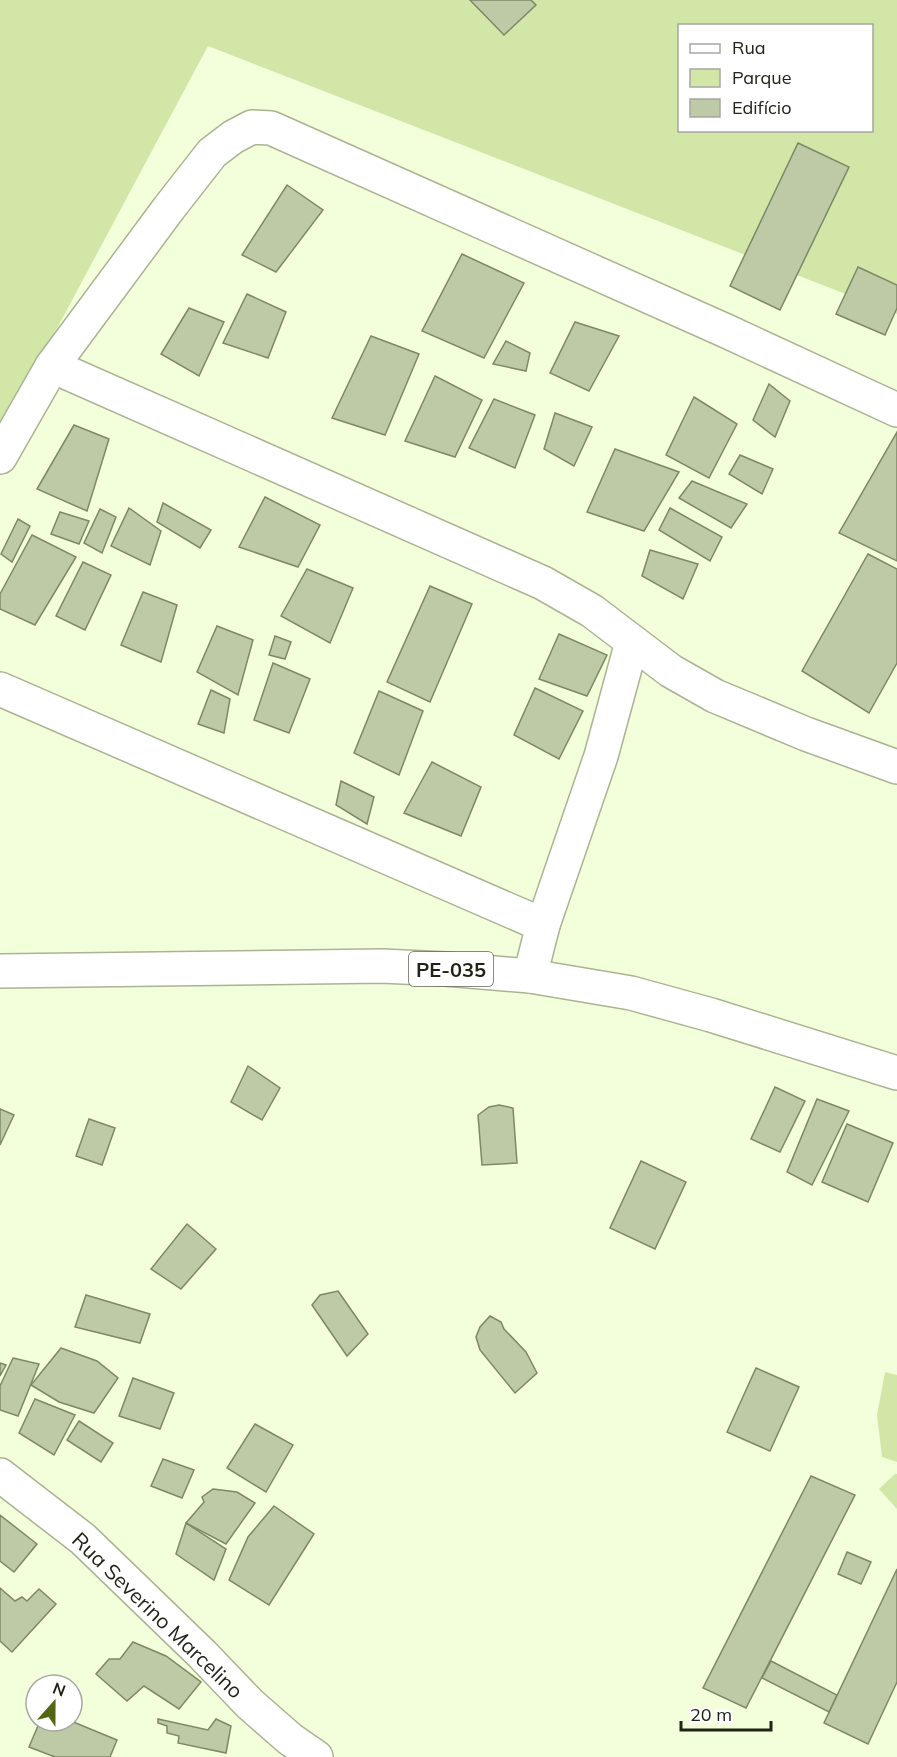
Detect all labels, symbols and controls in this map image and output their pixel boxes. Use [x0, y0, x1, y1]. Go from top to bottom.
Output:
legend [678, 24, 873, 132]
text: Rua [732, 36, 766, 59]
text: Parque [732, 66, 791, 89]
text: Edifício [732, 96, 791, 119]
road number: PE-035 [409, 952, 493, 986]
street label: Rua Severino Marcelino [67, 1526, 249, 1704]
north arrow [24, 1673, 84, 1733]
text: N [50, 1677, 69, 1700]
scale bar [681, 1694, 771, 1732]
text: 20 m [690, 1703, 732, 1726]

